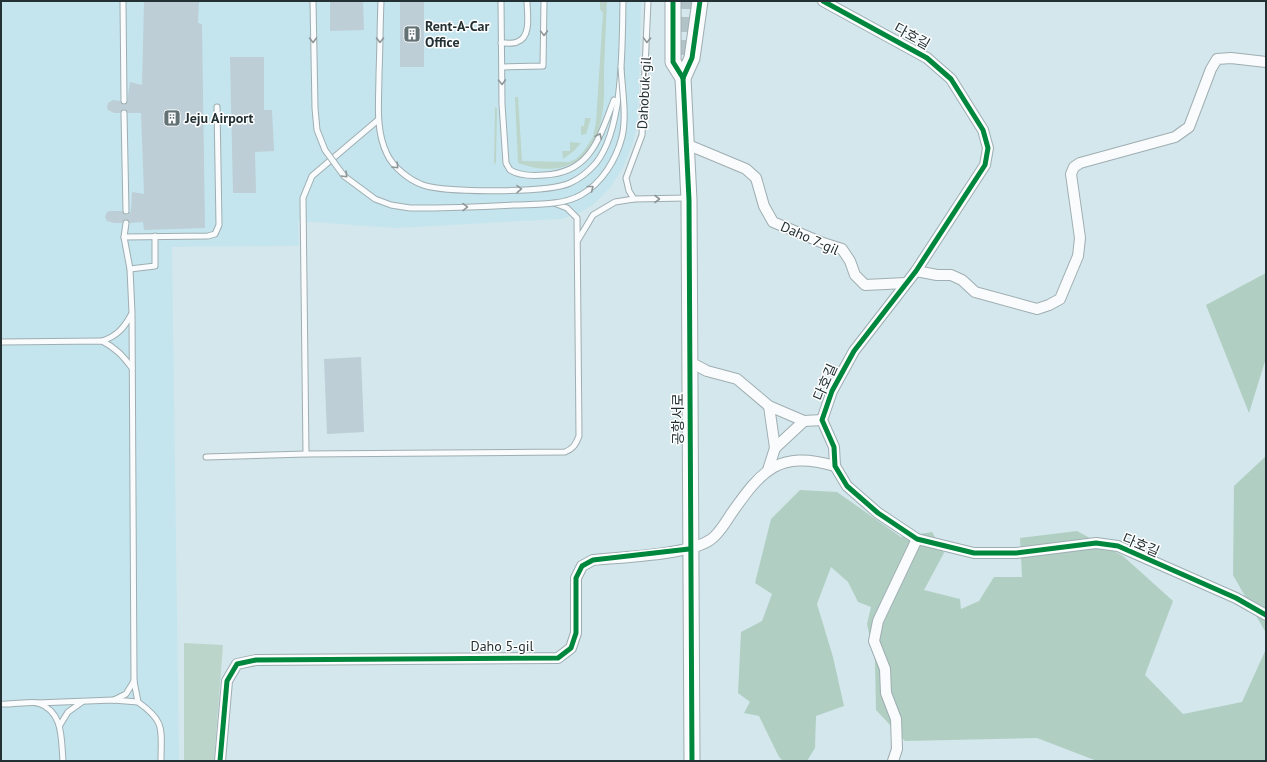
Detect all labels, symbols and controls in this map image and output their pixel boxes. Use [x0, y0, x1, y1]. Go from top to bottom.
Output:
place label: Rent-A-Car Office [425, 17, 489, 51]
street label: 다호길 [891, 19, 933, 53]
building icon: Rent-A-Car Office [402, 24, 422, 44]
one-way arrow [540, 30, 548, 36]
one-way arrow [309, 37, 317, 43]
one-way arrow [376, 37, 384, 43]
one-way arrow [643, 37, 651, 43]
street label: Dahobuk-gil [633, 56, 655, 130]
one-way arrow [498, 79, 506, 85]
building icon: Jeju Airport [162, 108, 182, 128]
place label: Jeju Airport [184, 109, 254, 127]
one-way arrow [595, 133, 603, 140]
one-way arrow [391, 161, 399, 169]
one-way arrow [340, 170, 347, 178]
one-way arrow [516, 185, 522, 194]
one-way arrow [586, 185, 593, 192]
one-way arrow [654, 195, 660, 203]
one-way arrow [462, 203, 468, 211]
street label: Daho 7-gil [778, 217, 842, 259]
street label: 다호길 [809, 361, 841, 403]
street label: 공항서로 [669, 393, 687, 445]
street label: 다호길 [1120, 529, 1162, 561]
street label: Daho 5-gil [470, 637, 534, 655]

